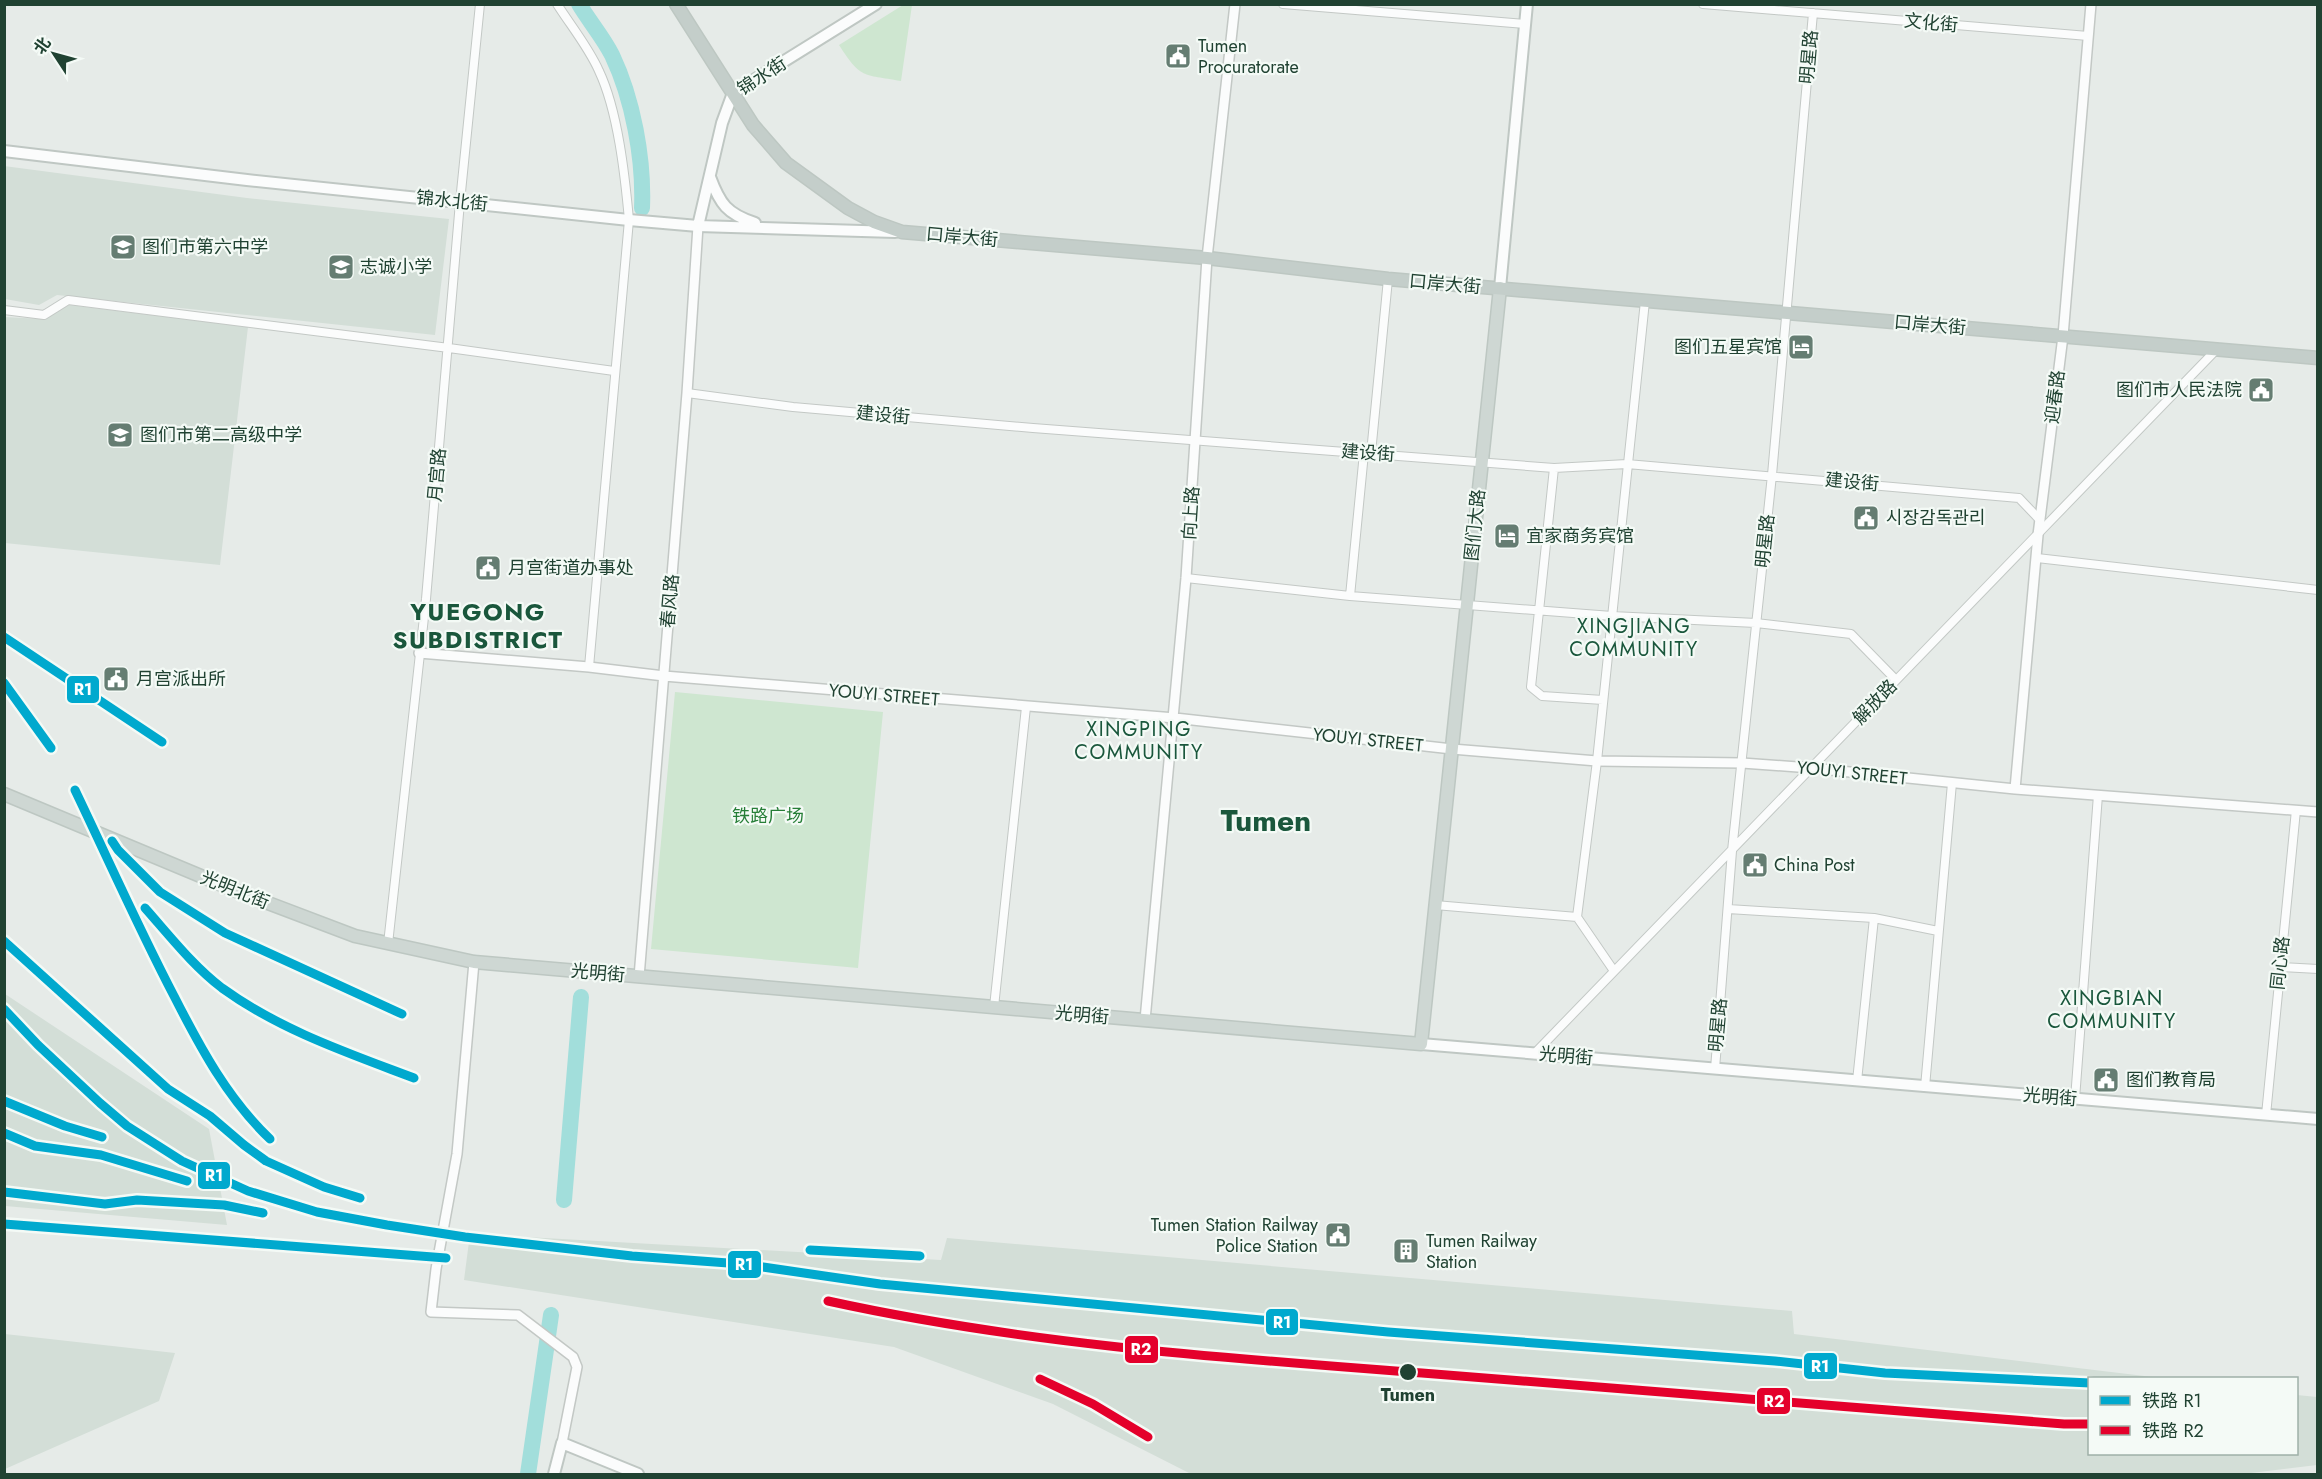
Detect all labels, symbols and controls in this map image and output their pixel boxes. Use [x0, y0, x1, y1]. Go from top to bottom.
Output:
street label: 文化街 [1903, 8, 1959, 38]
north arrow [24, 24, 84, 84]
street label: 明星路 [1794, 29, 1824, 85]
text: 北 [28, 32, 56, 59]
place label: Tumen Procuratorate [1198, 33, 1299, 80]
public building icon: Tumen Procuratorate [1163, 41, 1193, 71]
street label: 锦水街 [732, 50, 792, 102]
street label: 锦水北街 [415, 184, 489, 218]
street label: 口岸大街 [925, 221, 999, 253]
school or university icon: 图们市第六中学 [108, 232, 138, 262]
place label: 图们市第六中学 [142, 234, 268, 260]
school or university icon: 志诚小学 [326, 252, 356, 282]
place label: 志诚小学 [360, 254, 432, 280]
street label: 口岸大街 [1408, 268, 1482, 300]
street label: 口岸大街 [1893, 309, 1967, 341]
hotel icon: 图们五星宾馆 [1786, 332, 1816, 362]
place label: 图们五星宾馆 [1674, 334, 1782, 360]
street label: 迎春路 [2039, 369, 2071, 425]
public building icon: 图们市人民法院 [2246, 375, 2276, 405]
place label: 图们市人民法院 [2116, 377, 2242, 403]
street label: 建设街 [855, 400, 911, 430]
school or university icon: 图们市第二高级中学 [105, 420, 135, 450]
place label: 图们市第二高级中学 [140, 422, 302, 448]
street label: 建设街 [1340, 438, 1396, 468]
street label: 月宫路 [422, 447, 452, 503]
street label: 建设街 [1824, 467, 1880, 497]
street label: 向上路 [1176, 485, 1206, 541]
street label: 图们大路 [1458, 488, 1492, 562]
public building icon: 시장감독관리 [1851, 503, 1881, 533]
place label: 시장감독관리 [1886, 505, 1985, 531]
street label: 明星路 [1749, 513, 1781, 569]
hotel icon: 宜家商务宾馆 [1492, 521, 1522, 551]
place label: 宜家商务宾馆 [1526, 523, 1634, 549]
public building icon: 月宫街道办事处 [473, 553, 503, 583]
place label: 月宫街道办事处 [508, 555, 634, 581]
street label: 春风路 [655, 573, 685, 629]
district label: YUEGONG SUBDISTRICT [393, 594, 563, 657]
district label: XINGJIANG COMMUNITY [1569, 612, 1699, 664]
public building icon: 月宫派出所 [101, 664, 131, 694]
place label: 月宫派出所 [136, 666, 226, 692]
street label: 解放路 [1847, 674, 1903, 730]
line badge: R1 [66, 675, 100, 704]
street label: YOUYI STREET [828, 677, 941, 713]
text: R1 [74, 678, 92, 701]
district label: XINGPING COMMUNITY [1074, 715, 1204, 767]
street label: YOUYI STREET [1311, 721, 1425, 759]
street label: YOUYI STREET [1795, 754, 1909, 792]
district label: Tumen [1221, 799, 1311, 842]
park label: 铁路广场 [732, 803, 804, 829]
public building icon: China Post [1740, 850, 1770, 880]
place label: China Post [1774, 852, 1855, 878]
street label: 光明北街 [197, 864, 273, 916]
street label: 同心路 [2264, 935, 2296, 991]
street label: 光明街 [570, 958, 626, 988]
district label: XINGBIAN COMMUNITY [2047, 984, 2177, 1036]
street label: 明星路 [1703, 997, 1733, 1053]
street label: 光明街 [1054, 1000, 1110, 1030]
street label: 光明街 [1538, 1041, 1594, 1071]
public building icon: 图们教育局 [2091, 1065, 2121, 1095]
place label: 图们教育局 [2126, 1067, 2216, 1093]
street label: 光明街 [2022, 1082, 2078, 1112]
line badge: R1 [197, 1161, 231, 1190]
text: R1 [205, 1164, 223, 1187]
place label: Tumen Station Railway Police Station [1151, 1212, 1318, 1259]
public building icon: Tumen Station Railway Police Station [1323, 1220, 1353, 1250]
place label: Tumen Railway Station [1426, 1228, 1537, 1275]
building icon: Tumen Railway Station [1391, 1236, 1421, 1266]
line badge: R1 [727, 1250, 762, 1279]
text: R1 [735, 1253, 753, 1276]
line badge: R1 [1265, 1308, 1299, 1336]
text: R1 [1273, 1311, 1291, 1334]
line badge: R2 [1124, 1335, 1159, 1364]
text: R2 [1131, 1338, 1151, 1361]
line badge: R1 [1803, 1352, 1838, 1380]
text: R1 [1811, 1355, 1829, 1378]
marker: Tumen [1398, 1362, 1418, 1382]
legend [2088, 1377, 2298, 1455]
place label: Tumen [1381, 1382, 1435, 1408]
line badge: R2 [1756, 1387, 1791, 1415]
text: 铁路 R1 [2142, 1388, 2202, 1414]
text: R2 [1764, 1390, 1784, 1413]
text: 铁路 R2 [2142, 1418, 2204, 1444]

